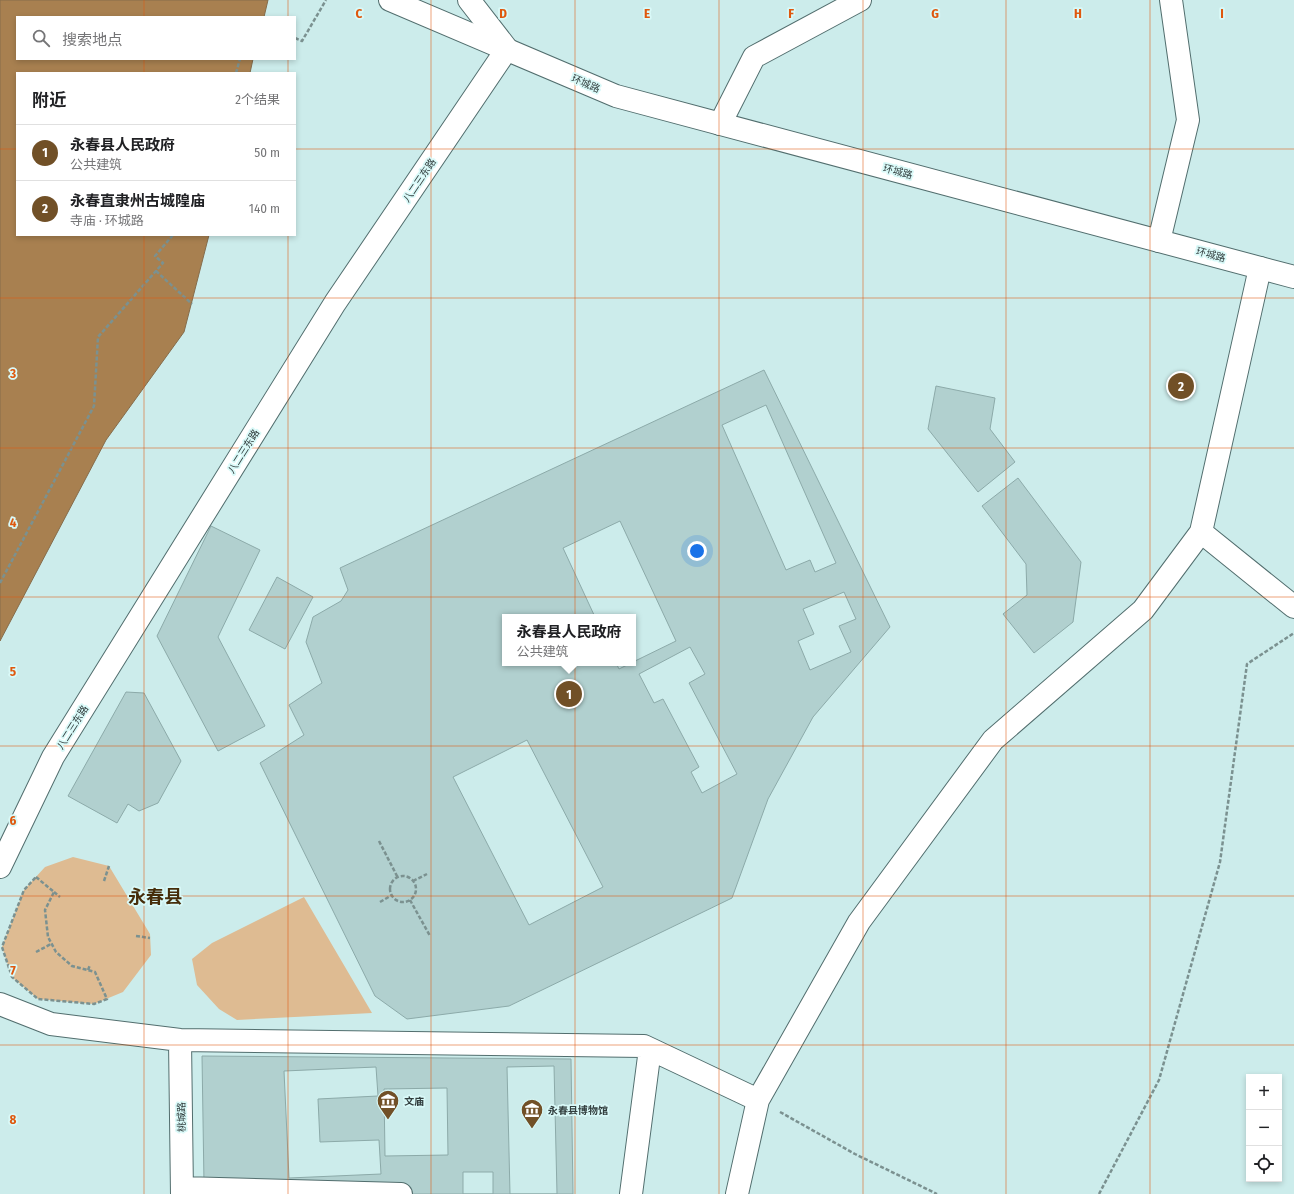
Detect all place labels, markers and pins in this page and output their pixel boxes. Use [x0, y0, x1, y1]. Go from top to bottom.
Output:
pin: 2 [1168, 371, 1194, 401]
pin: 1 [556, 679, 582, 709]
museum icon: 文庙 [375, 1088, 401, 1121]
place label: 文庙 [404, 1096, 424, 1108]
museum icon: 永春县博物馆 [519, 1097, 545, 1130]
place label: 永春县博物馆 [548, 1104, 608, 1117]

